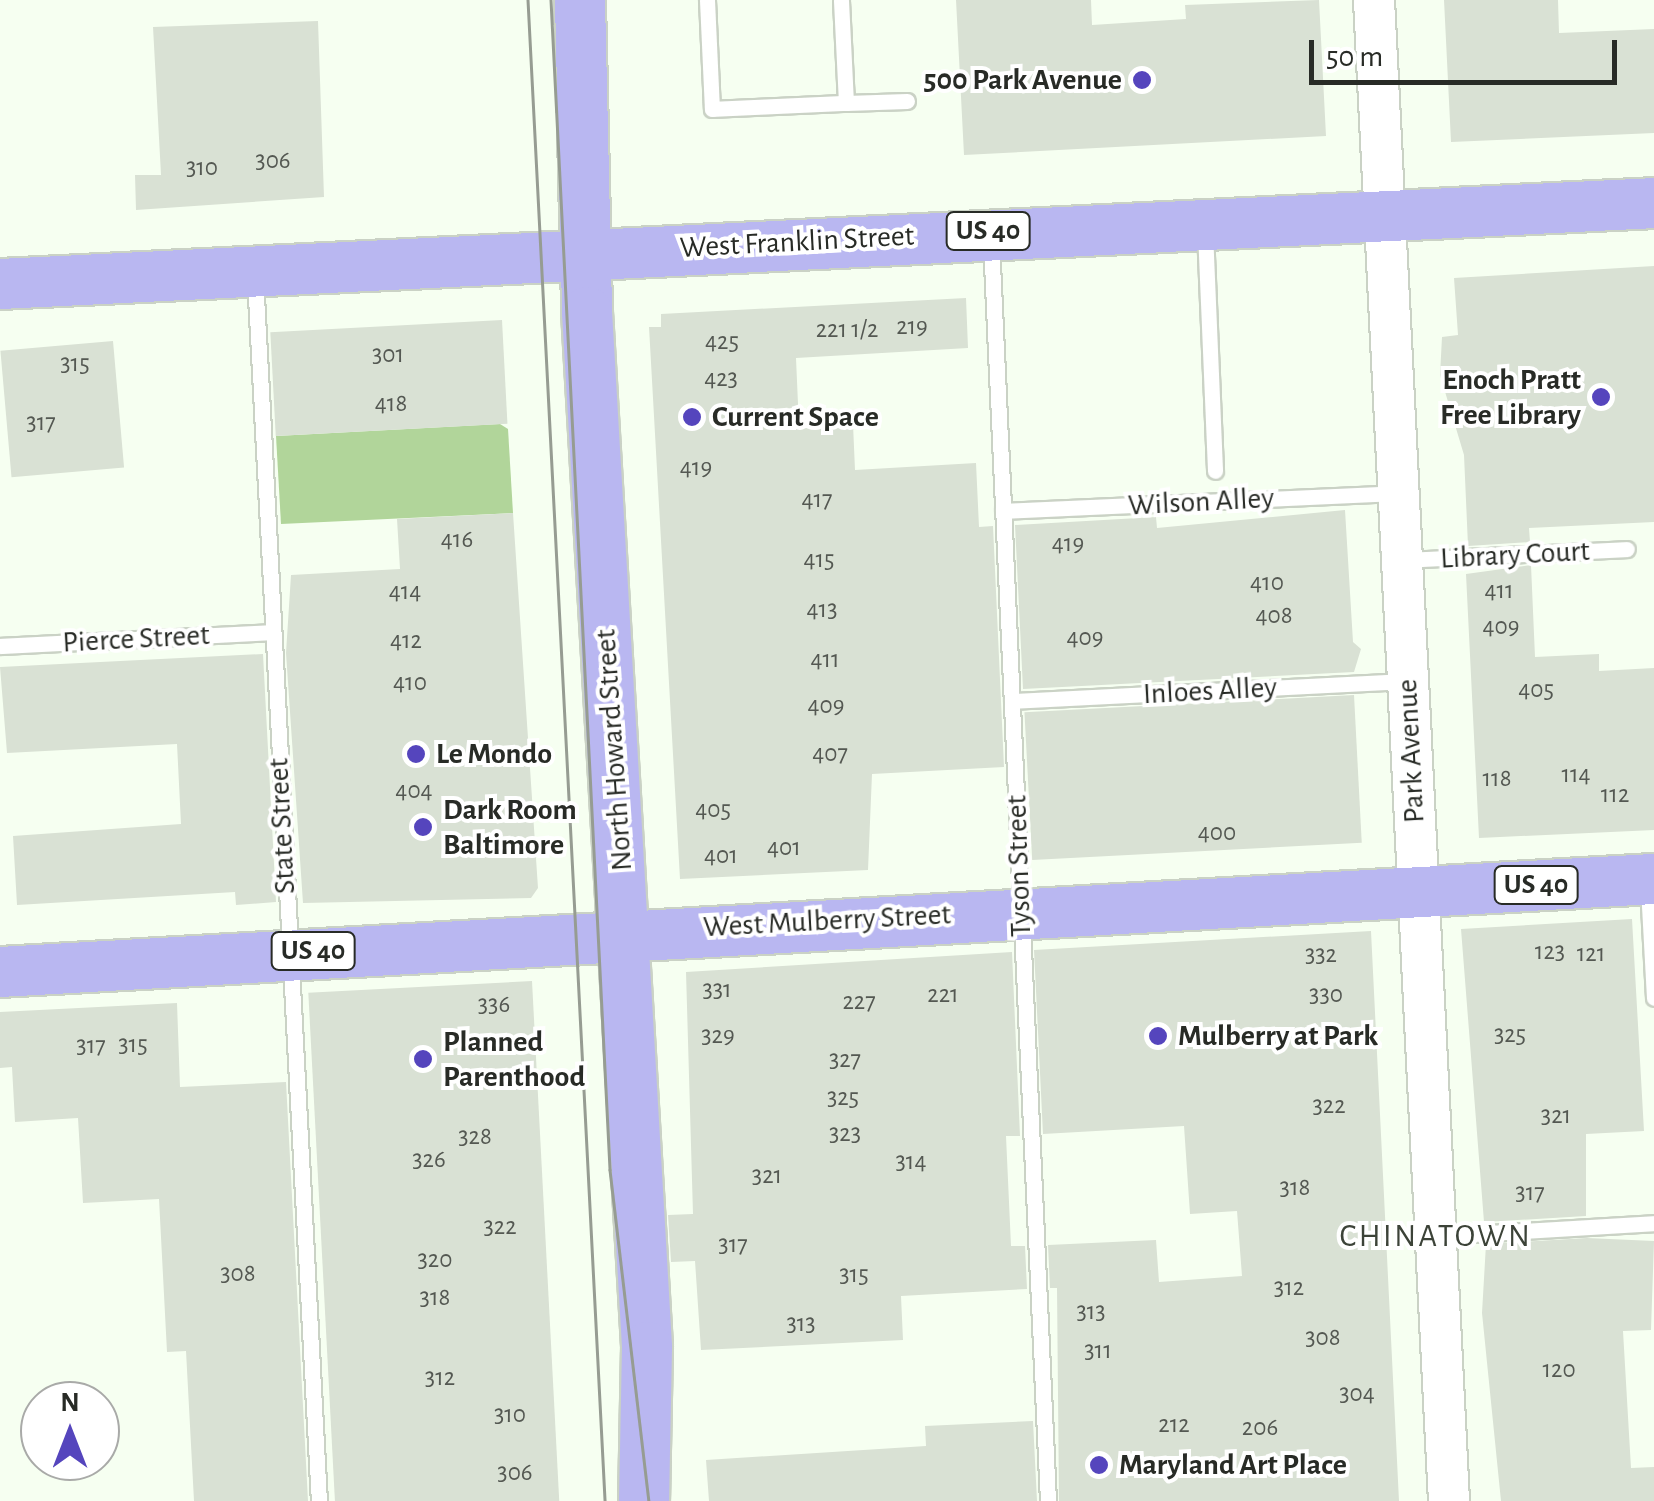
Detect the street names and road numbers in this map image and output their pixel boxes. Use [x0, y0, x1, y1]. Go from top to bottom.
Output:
road number: US 40 [946, 208, 1030, 254]
street label: West Franklin Street [679, 218, 915, 266]
street label: Wilson Alley [1127, 480, 1275, 524]
street label: Library Court [1439, 533, 1591, 577]
street label: Pierce Street [62, 617, 210, 661]
street label: North Howard Street [588, 628, 640, 872]
street label: Inloes Alley [1142, 670, 1278, 712]
street label: Park Avenue [1389, 678, 1433, 824]
street label: State Street [260, 757, 304, 895]
street label: Tyson Street [999, 794, 1039, 938]
road number: US 40 [1494, 862, 1578, 908]
street label: West Mulberry Street [702, 897, 952, 945]
road number: US 40 [270, 928, 356, 974]

